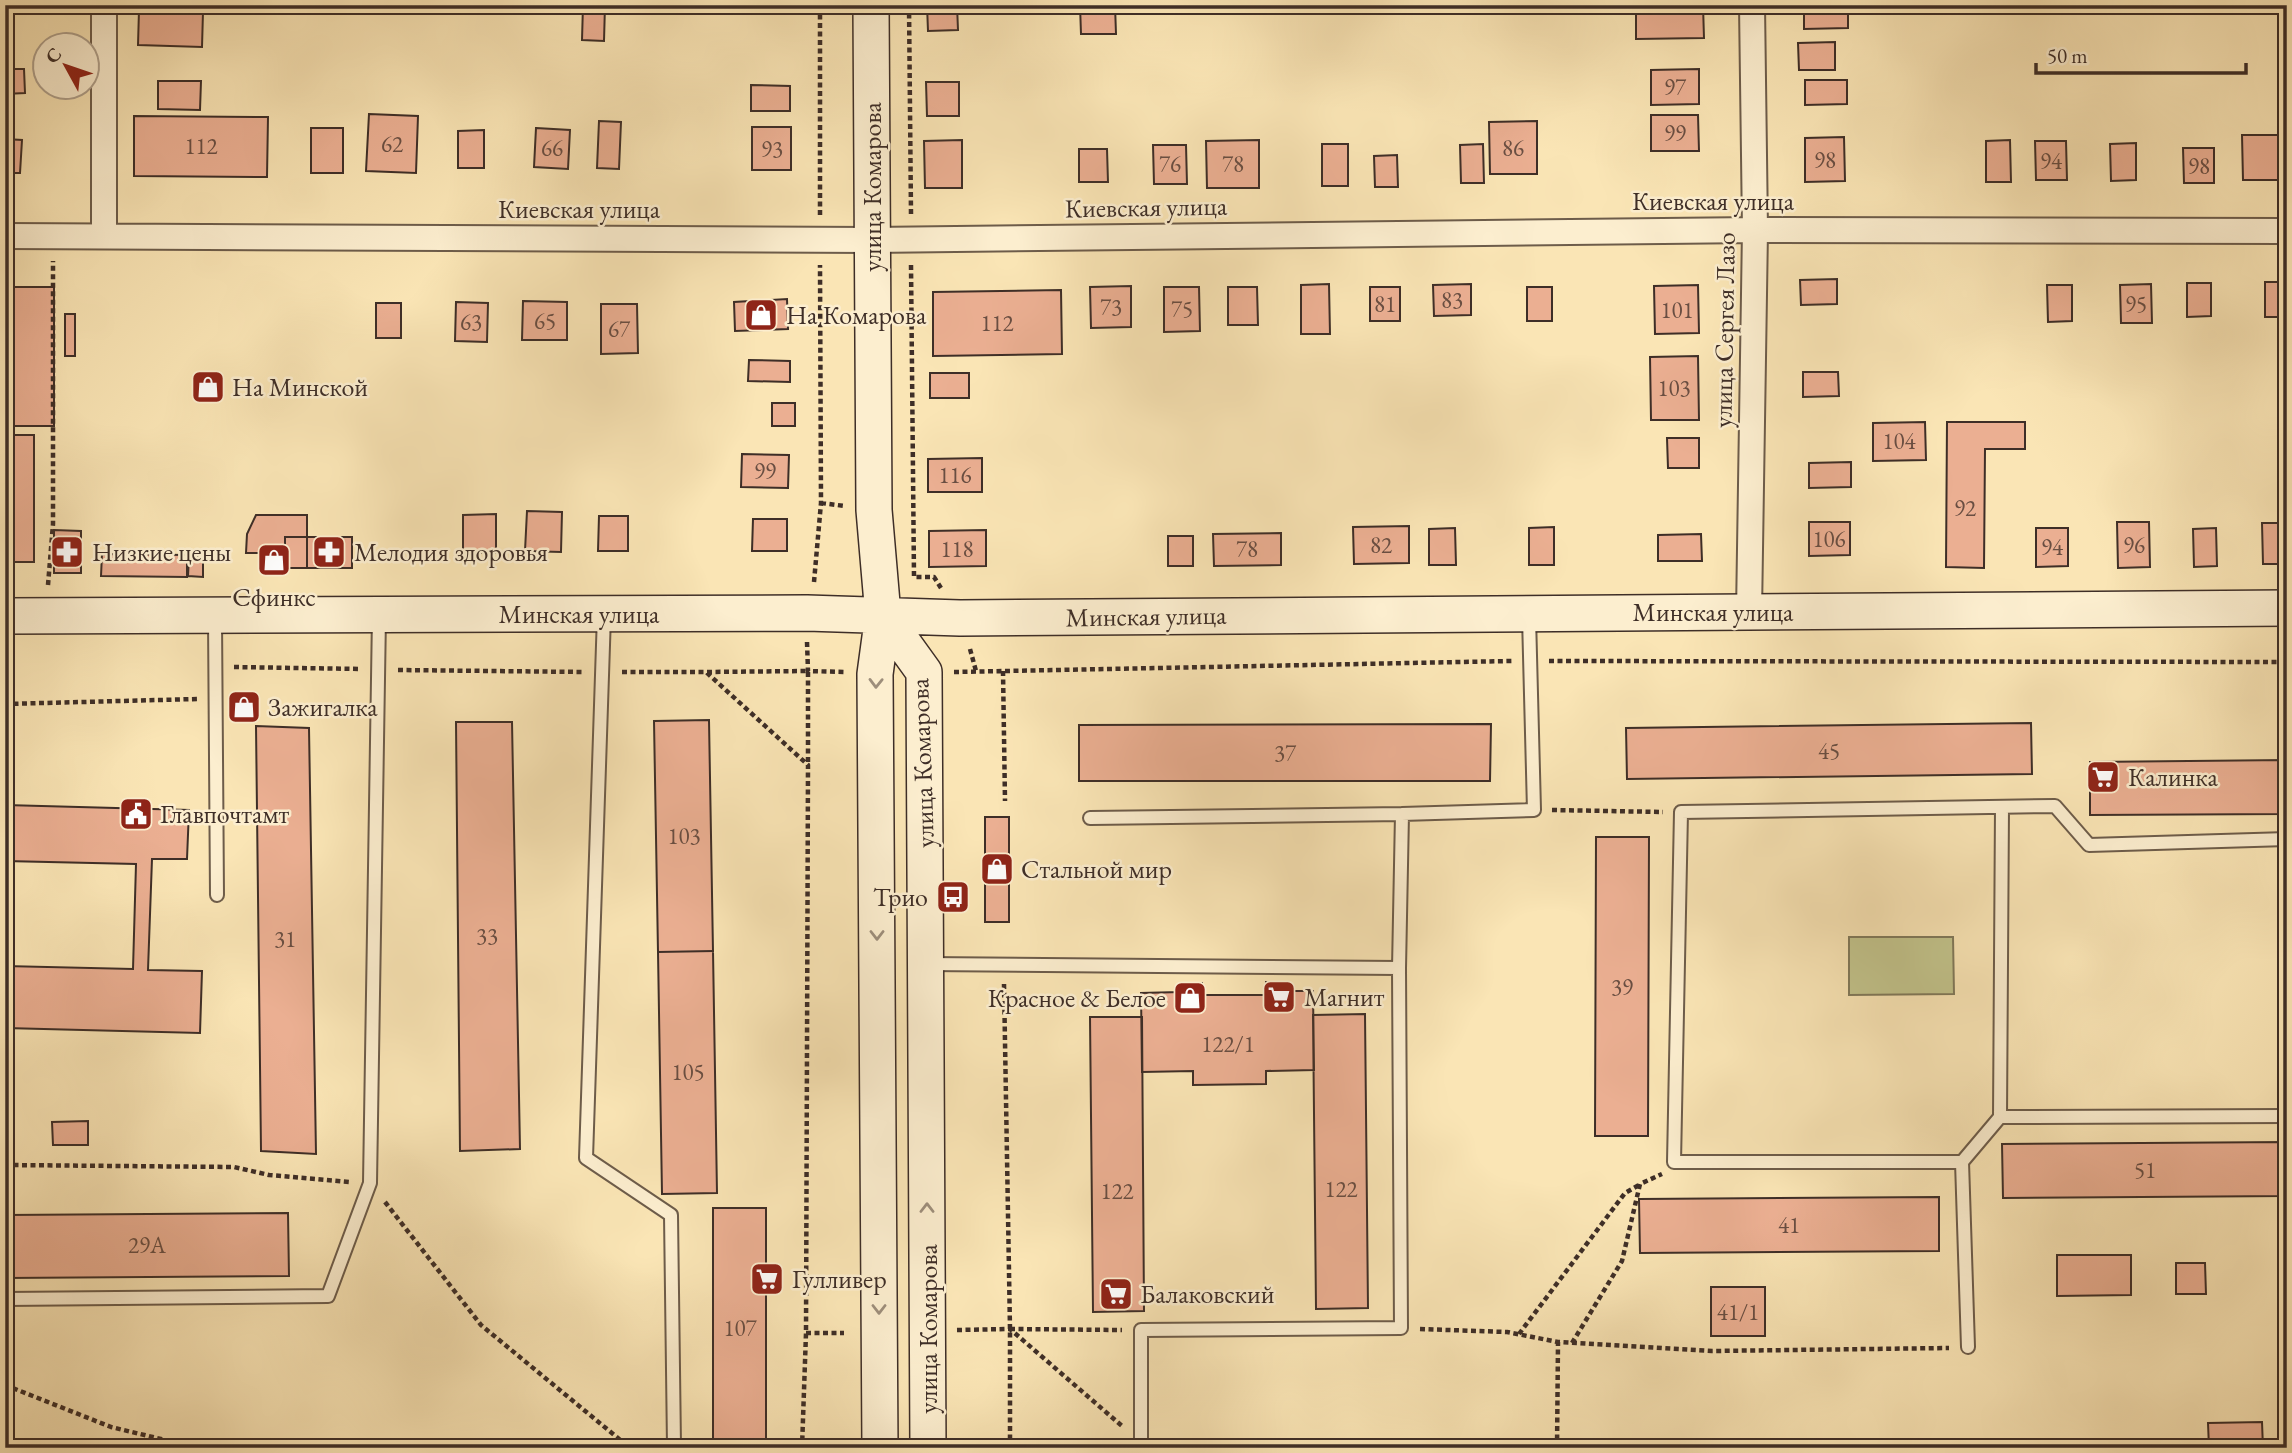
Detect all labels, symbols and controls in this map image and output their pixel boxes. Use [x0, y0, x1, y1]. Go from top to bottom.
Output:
north arrow [32, 32, 102, 102]
scale bar [2036, 32, 2246, 76]
text: С [39, 42, 67, 69]
text: 50 m [2047, 42, 2088, 69]
house number: 97 [1664, 72, 1687, 102]
street label: улица Комарова [855, 102, 889, 272]
house number: 99 [1664, 118, 1686, 148]
house number: 62 [381, 129, 403, 159]
house number: 112 [184, 131, 218, 161]
house number: 66 [541, 133, 563, 163]
house number: 86 [1502, 133, 1524, 163]
house number: 93 [761, 134, 783, 164]
house number: 98 [1814, 145, 1836, 175]
house number: 94 [2040, 146, 2063, 176]
house number: 76 [1159, 149, 1181, 179]
house number: 78 [1222, 149, 1244, 179]
house number: 98 [2188, 151, 2210, 181]
street label: Киевская улица [1632, 184, 1795, 218]
street label: Киевская улица [1065, 189, 1228, 225]
street label: Киевская улица [498, 192, 661, 226]
street label: улица Сергея Лазо [1705, 232, 1743, 428]
house number: 83 [1441, 285, 1463, 315]
house number: 81 [1374, 289, 1396, 319]
house number: 95 [2125, 289, 2147, 319]
house number: 73 [1100, 292, 1122, 322]
house number: 75 [1171, 294, 1193, 324]
house number: 101 [1660, 295, 1694, 325]
shop icon: На Комарова [742, 296, 780, 334]
place label: На Комарова [786, 298, 927, 332]
house number: 65 [534, 306, 556, 336]
house number: 63 [460, 307, 482, 337]
house number: 112 [980, 308, 1014, 338]
house number: 67 [608, 314, 631, 344]
shop icon: На Минской [189, 368, 227, 406]
place label: На Минской [232, 370, 368, 404]
house number: 103 [1657, 373, 1691, 403]
house number: 104 [1882, 426, 1917, 456]
house number: 99 [754, 456, 776, 486]
house number: 116 [938, 460, 972, 490]
house number: 92 [1954, 493, 1976, 523]
house number: 106 [1812, 524, 1846, 554]
house number: 82 [1370, 530, 1392, 560]
house number: 96 [2123, 530, 2145, 560]
house number: 94 [2041, 532, 2064, 562]
pharmacy icon: Низкие цены [48, 533, 86, 571]
pharmacy icon: Мелодия здоровья [310, 533, 348, 571]
house number: 118 [940, 534, 974, 564]
house number: 78 [1236, 534, 1258, 564]
place label: Низкие цены [92, 535, 231, 569]
place label: Мелодия здоровья [354, 535, 548, 569]
shop icon: Сфинкс [255, 541, 293, 579]
place label: Сфинкс [232, 580, 316, 614]
street label: Минская улица [1633, 595, 1794, 629]
street label: Минская улица [499, 597, 660, 631]
street label: Минская улица [1065, 598, 1227, 634]
street label: улица Комарова [902, 677, 942, 848]
one-way arrow [868, 678, 883, 689]
shop icon: Зажигалка [225, 688, 263, 726]
place label: Зажигалка [268, 690, 378, 724]
house number: 45 [1818, 736, 1840, 766]
house number: 37 [1274, 738, 1297, 768]
supermarket icon: Калинка [2084, 758, 2122, 796]
place label: Калинка [2128, 760, 2218, 794]
public building icon: Главпочтамт [117, 795, 155, 833]
place label: Главпочтамт [160, 797, 290, 831]
house number: 103 [667, 821, 701, 851]
shop icon: Стальной мир [978, 850, 1016, 888]
place label: Стальной мир [1021, 852, 1172, 886]
bus stop icon: Трио [934, 878, 972, 916]
place label: Трио [873, 880, 928, 914]
house number: 33 [476, 921, 498, 951]
house number: 31 [274, 924, 296, 954]
one-way arrow [869, 930, 885, 941]
house number: 39 [1611, 972, 1633, 1002]
supermarket icon: Магнит [1260, 978, 1298, 1016]
shop icon: Красное & Белое [1171, 979, 1209, 1017]
place label: Магнит [1304, 980, 1385, 1014]
place label: Красное & Белое [988, 981, 1166, 1015]
house number: 122/1 [1201, 1029, 1255, 1059]
house number: 105 [671, 1057, 705, 1087]
house number: 51 [2134, 1155, 2156, 1185]
house number: 122 [1324, 1174, 1358, 1204]
house number: 122 [1100, 1176, 1134, 1206]
one-way arrow [919, 1202, 935, 1213]
house number: 41 [1778, 1210, 1800, 1240]
house number: 29А [128, 1230, 167, 1260]
street label: улица Комарова [911, 1244, 945, 1414]
supermarket icon: Гулливер [748, 1260, 786, 1298]
place label: Гулливер [792, 1262, 887, 1296]
supermarket icon: Балаковский [1097, 1275, 1135, 1313]
place label: Балаковский [1140, 1277, 1275, 1311]
house number: 41/1 [1717, 1297, 1759, 1327]
one-way arrow [871, 1305, 887, 1315]
house number: 107 [723, 1313, 758, 1343]

